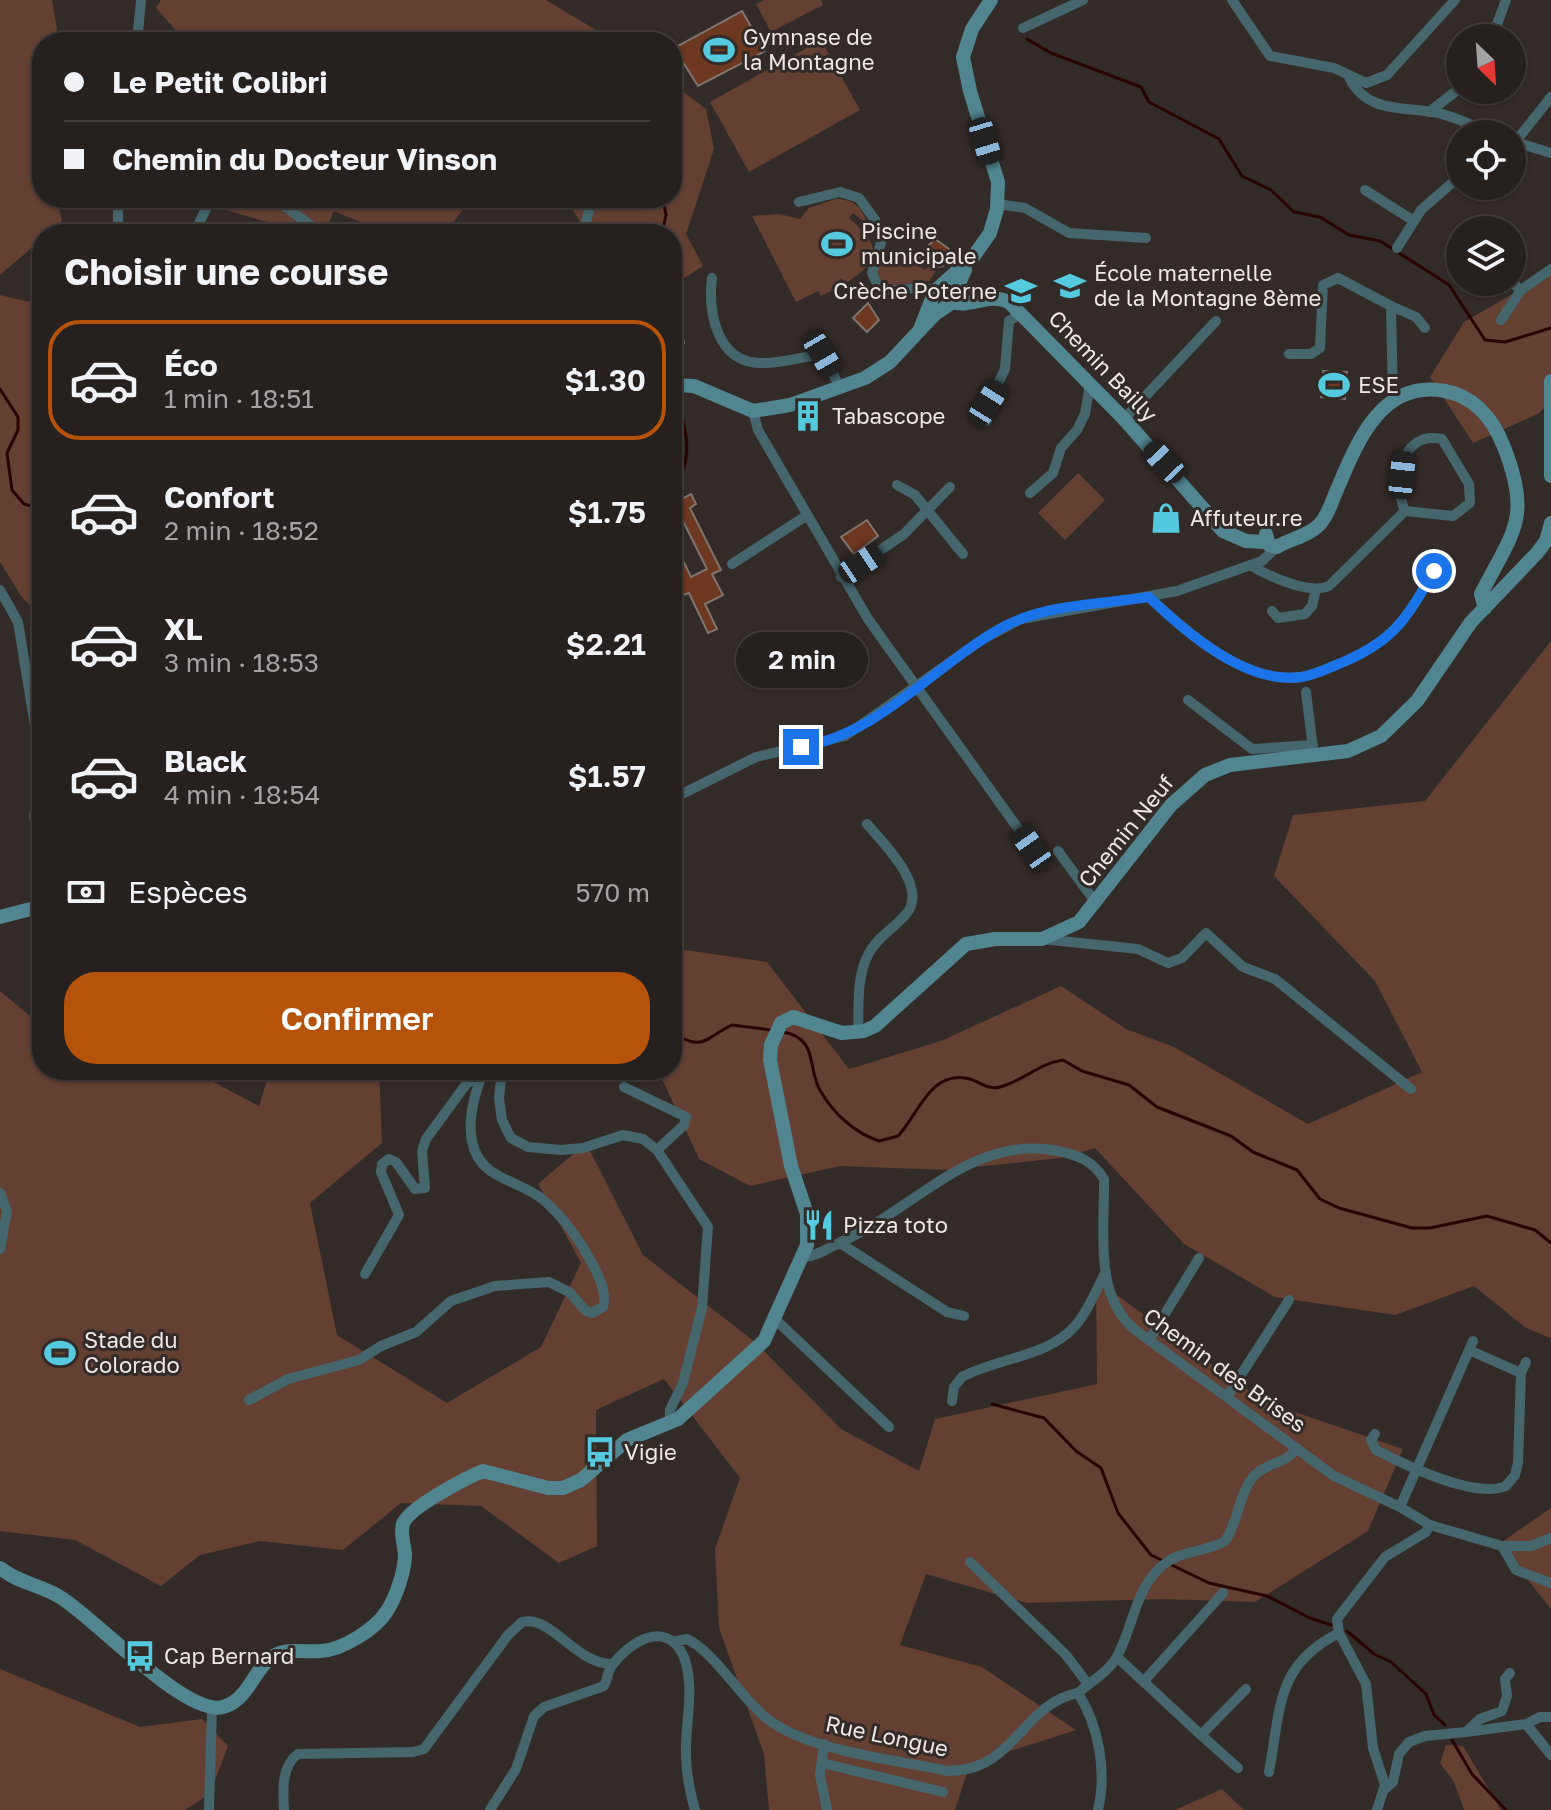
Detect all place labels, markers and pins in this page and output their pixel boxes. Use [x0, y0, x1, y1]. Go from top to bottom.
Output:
place label: Gymnase de la Montagne [743, 23, 874, 75]
sports icon: Gymnase de la Montagne [702, 33, 736, 67]
place label: Piscine municipale [861, 217, 977, 269]
sports icon: Piscine municipale [820, 227, 854, 261]
place label: École maternelle de la Montagne 8ème [1094, 259, 1321, 311]
school or university icon: École maternelle de la Montagne 8ème [1053, 269, 1087, 303]
school or university icon: Crèche Poterne [1004, 274, 1038, 308]
place label: Crèche Poterne [833, 277, 997, 304]
sports icon: ESE [1317, 368, 1351, 402]
place label: ESE [1358, 371, 1399, 398]
building icon: Tabascope [791, 399, 825, 433]
place label: Tabascope [832, 402, 945, 429]
shop icon: Affuteur.re [1149, 501, 1183, 535]
place label: Affuteur.re [1190, 504, 1302, 531]
restaurant icon: Pizza toto [802, 1208, 836, 1242]
place label: Pizza toto [843, 1211, 948, 1238]
place label: Stade du Colorado [84, 1326, 180, 1378]
sports icon: Stade du Colorado [43, 1336, 77, 1370]
bus stop icon: Vigie [583, 1435, 617, 1469]
place label: Vigie [624, 1438, 677, 1465]
bus stop icon: Cap Bernard [123, 1639, 157, 1673]
place label: Cap Bernard [164, 1642, 294, 1669]

